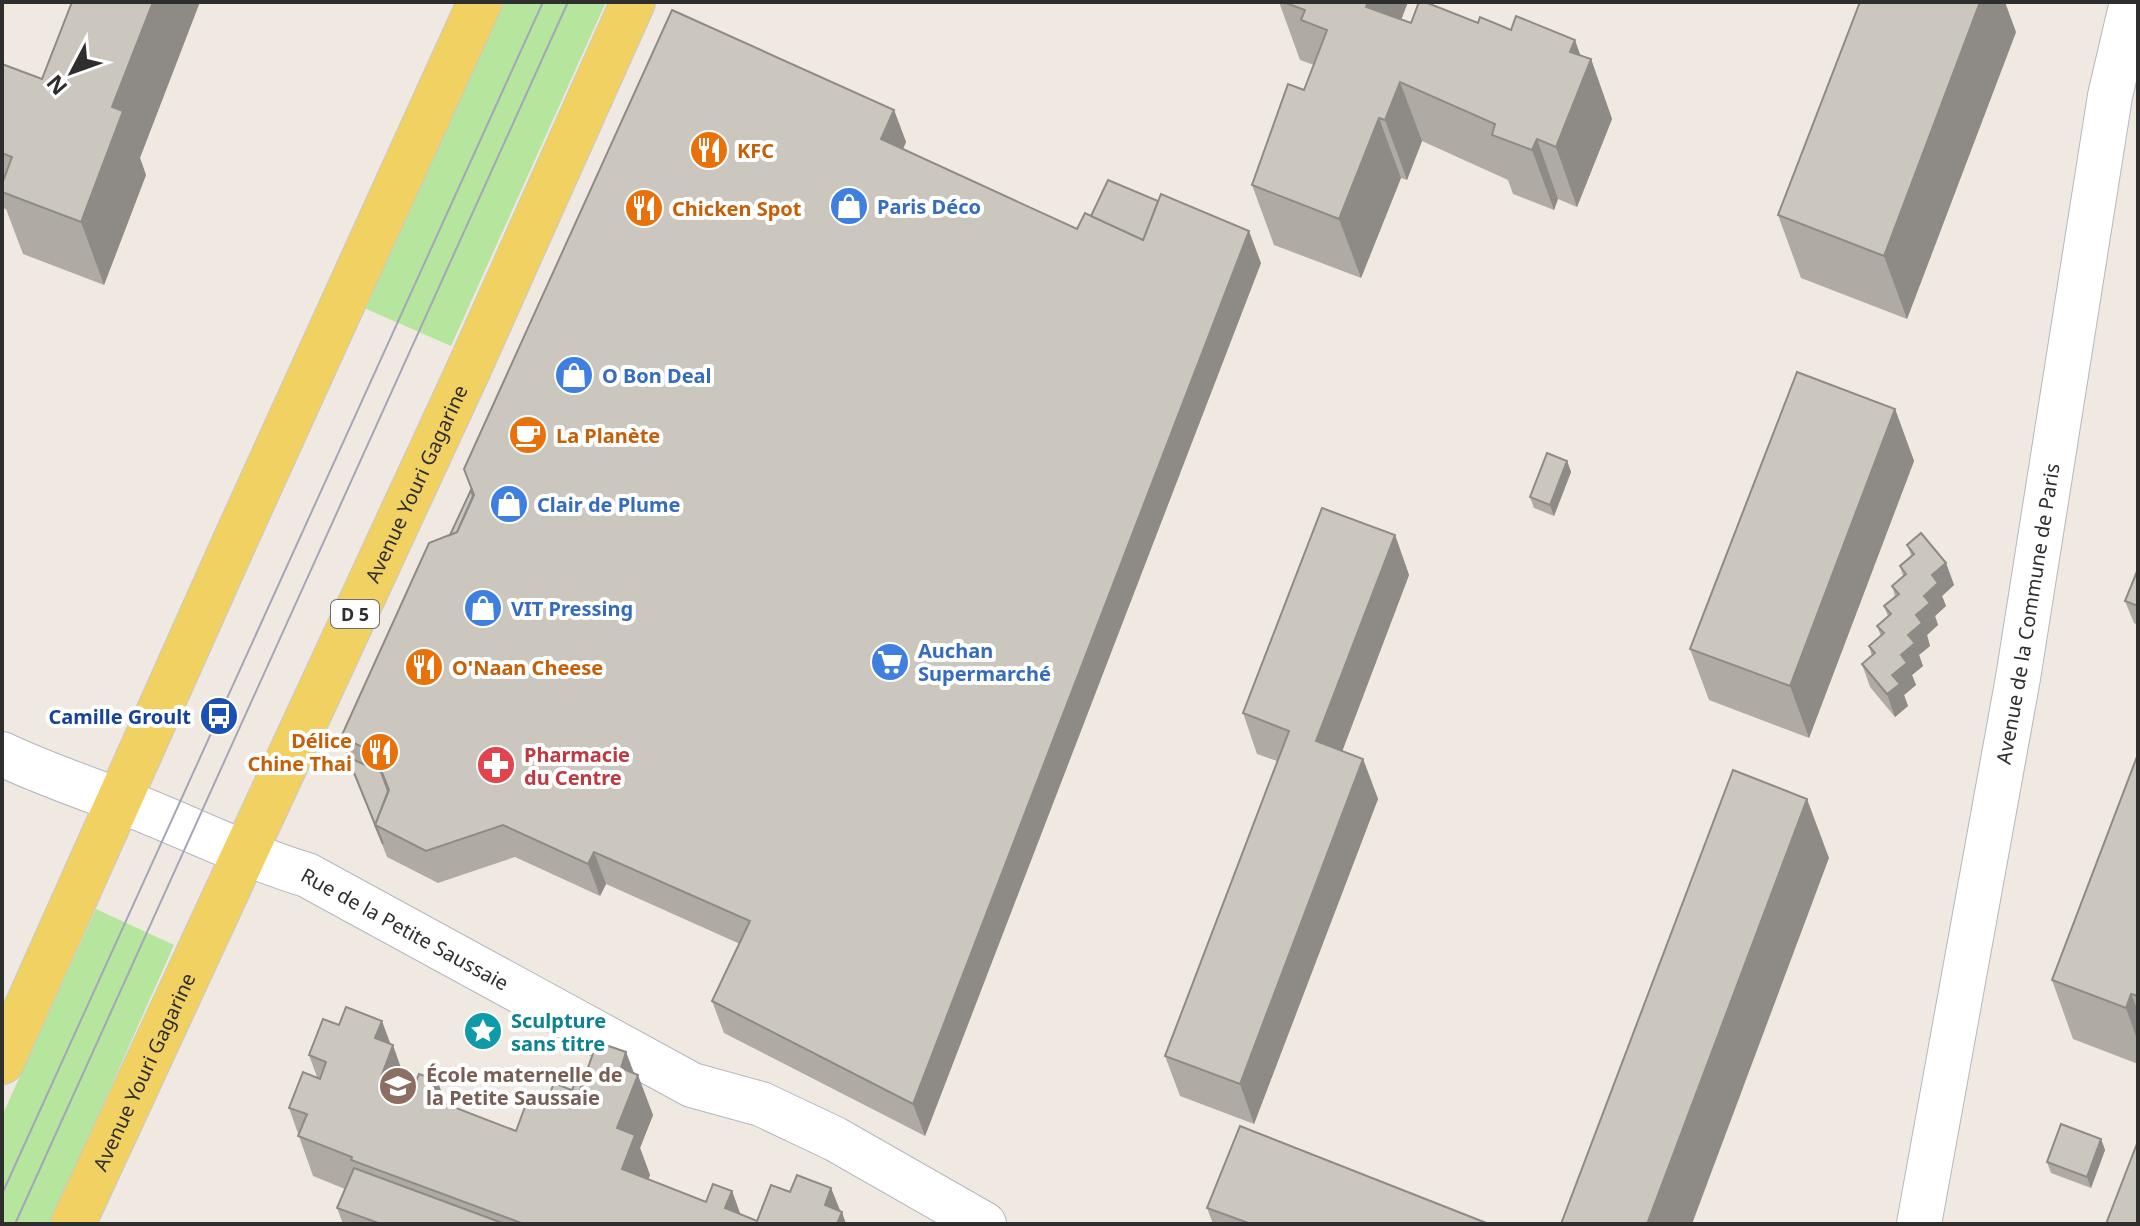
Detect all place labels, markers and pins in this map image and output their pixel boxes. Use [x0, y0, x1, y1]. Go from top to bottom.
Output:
restaurant icon: KFC [688, 129, 730, 171]
place label: KFC [737, 137, 774, 164]
shop icon: Paris Déco [828, 185, 870, 227]
restaurant icon: Chicken Spot [623, 187, 665, 229]
place label: Paris Déco [877, 193, 981, 220]
place label: Chicken Spot [672, 195, 802, 222]
shop icon: O Bon Deal [553, 354, 595, 396]
place label: O Bon Deal [602, 362, 712, 389]
cafe icon: La Planète [507, 414, 549, 456]
place label: La Planète [556, 422, 660, 449]
shop icon: Clair de Plume [488, 483, 530, 525]
place label: Clair de Plume [537, 491, 681, 518]
shop icon: VIT Pressing [462, 587, 504, 629]
place label: VIT Pressing [511, 595, 633, 622]
place label: Auchan Supermarché [918, 637, 1051, 687]
supermarket icon: Auchan Supermarché [869, 641, 911, 683]
restaurant icon: O'Naan Cheese [403, 646, 445, 688]
place label: O'Naan Cheese [452, 654, 603, 681]
bus stop icon: Camille Groult [198, 695, 240, 737]
place label: Camille Groult [48, 703, 191, 730]
place label: Délice Chine Thai [248, 727, 352, 777]
restaurant icon: Délice Chine Thai [359, 731, 401, 773]
place label: Pharmacie du Centre [524, 741, 630, 791]
pharmacy icon: Pharmacie du Centre [475, 744, 517, 786]
place label: Sculpture sans titre [511, 1007, 606, 1057]
place icon: Sculpture sans titre [462, 1010, 504, 1052]
place label: École maternelle de la Petite Saussaie [426, 1061, 623, 1111]
school or university icon: École maternelle de la Petite Saussaie [377, 1065, 419, 1107]

